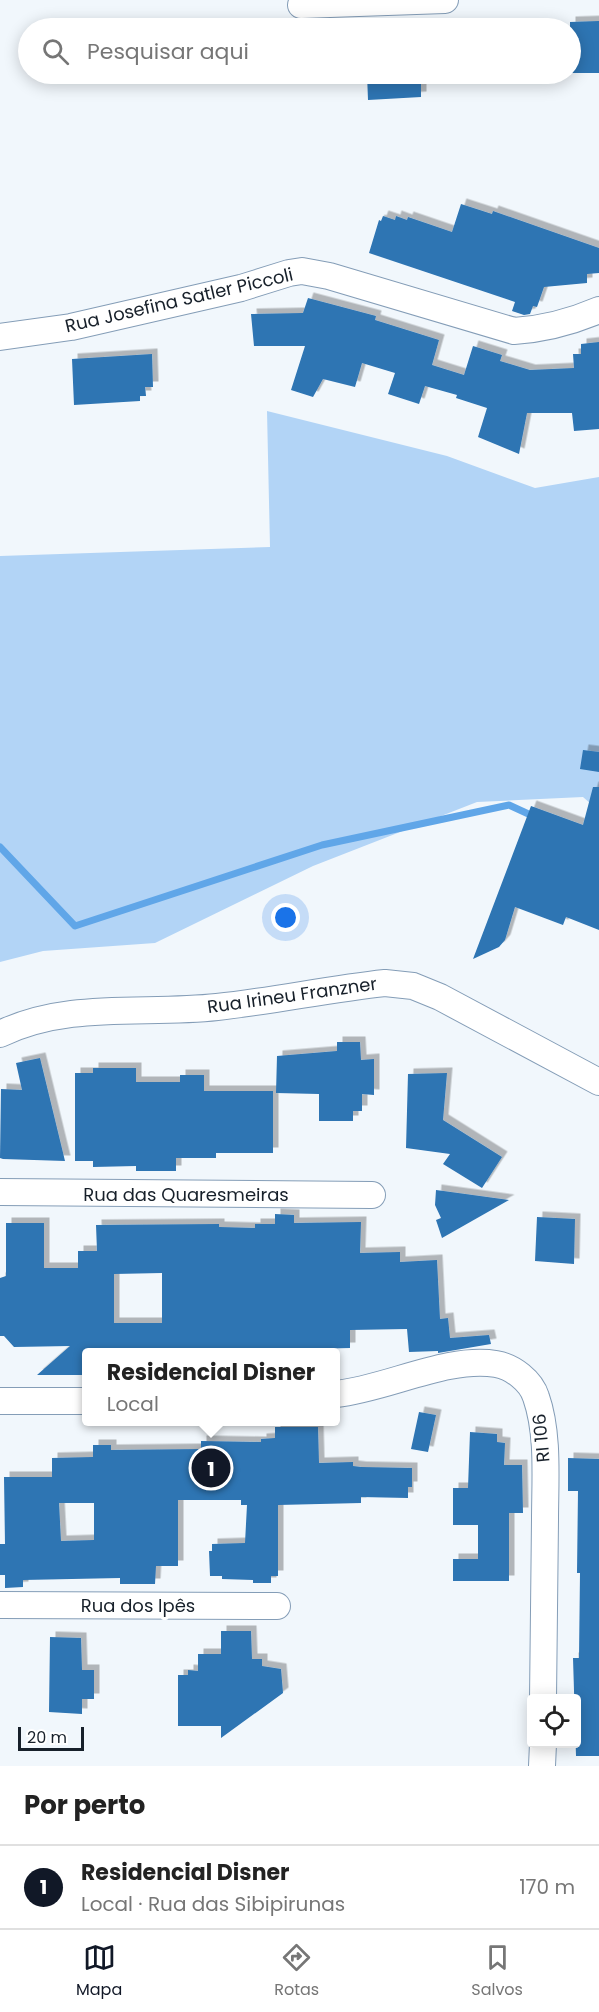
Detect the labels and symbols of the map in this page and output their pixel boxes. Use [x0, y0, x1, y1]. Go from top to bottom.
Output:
street label: Rua Josefina Satler Piccoli [62, 262, 296, 338]
your location [271, 903, 300, 932]
street label: Rua Irineu Franzner [206, 971, 379, 1019]
street label: Rua das Quaresmeiras [83, 1182, 289, 1207]
street label: RI 106 [526, 1413, 556, 1463]
pin: 1 [192, 1446, 230, 1490]
street label: Rua dos Ipês [81, 1593, 195, 1618]
scale bar [18, 1724, 84, 1752]

